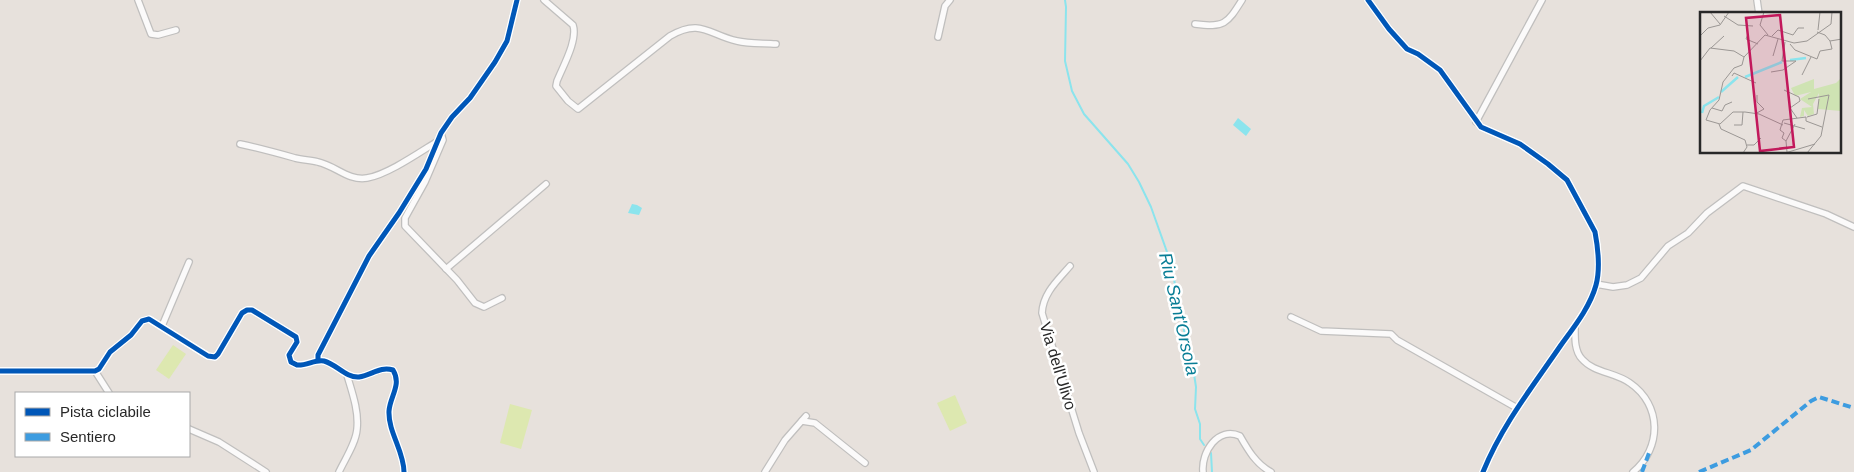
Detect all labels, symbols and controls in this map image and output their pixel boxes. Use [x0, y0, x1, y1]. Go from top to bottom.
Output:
inset map [1700, 12, 1842, 154]
water label: Riu Sant'Orsola [1155, 251, 1203, 377]
street label: Via dell'Ulivo [1037, 320, 1079, 412]
legend [15, 392, 190, 457]
text: Pista ciclabile [60, 403, 151, 420]
text: Sentiero [60, 428, 116, 445]

